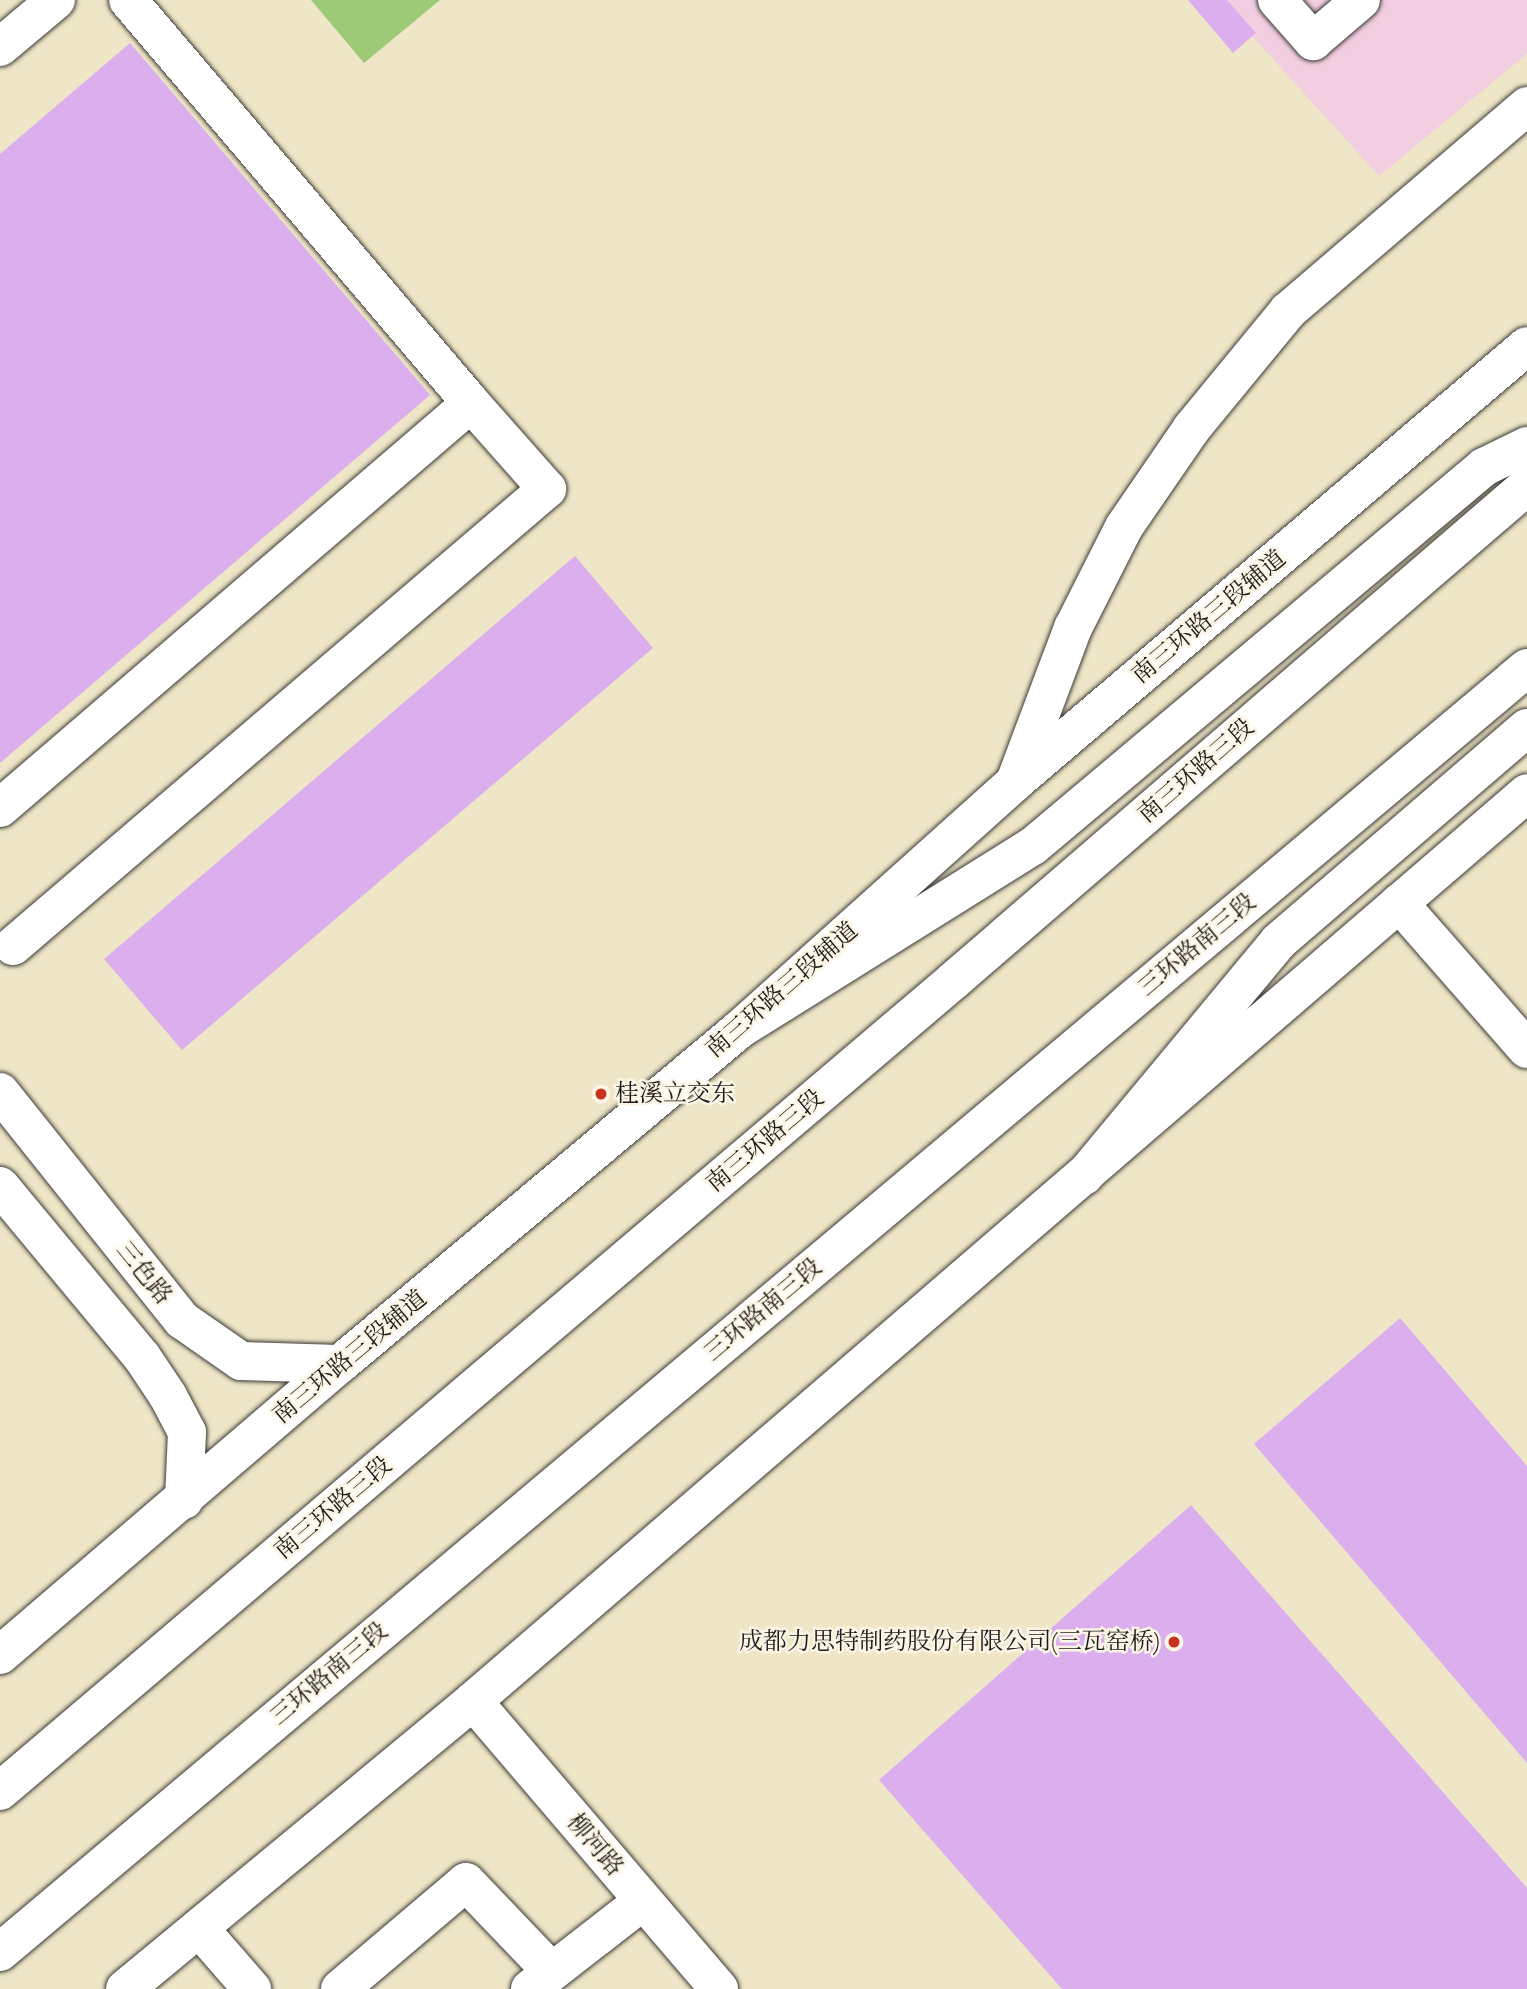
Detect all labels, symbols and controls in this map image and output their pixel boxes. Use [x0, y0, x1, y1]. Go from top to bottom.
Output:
street label: 南三环路三段辅道 [1126, 544, 1292, 690]
street label: 南三环路三段 [1132, 713, 1260, 829]
street label: 三环路南三段 [1133, 888, 1261, 1002]
street label: 南三环路三段辅道 [700, 916, 864, 1064]
place label: 桂溪立交东 [615, 1080, 735, 1108]
street label: 南三环路三段 [701, 1084, 829, 1198]
marker: 桂溪立交东 [593, 1086, 609, 1102]
street label: 三色路 [110, 1236, 178, 1310]
street label: 三环路南三段 [699, 1253, 827, 1367]
street label: 南三环路三段辅道 [267, 1284, 433, 1430]
street label: 南三环路三段 [269, 1451, 397, 1565]
street label: 三环路南三段 [265, 1617, 393, 1731]
place label: 成都力思特制药股份有限公司(三瓦窑桥) [739, 1628, 1160, 1656]
marker: 成都力思特制药股份有限公司(三瓦窑桥) [1166, 1634, 1182, 1650]
street label: 柳河路 [561, 1808, 629, 1882]

